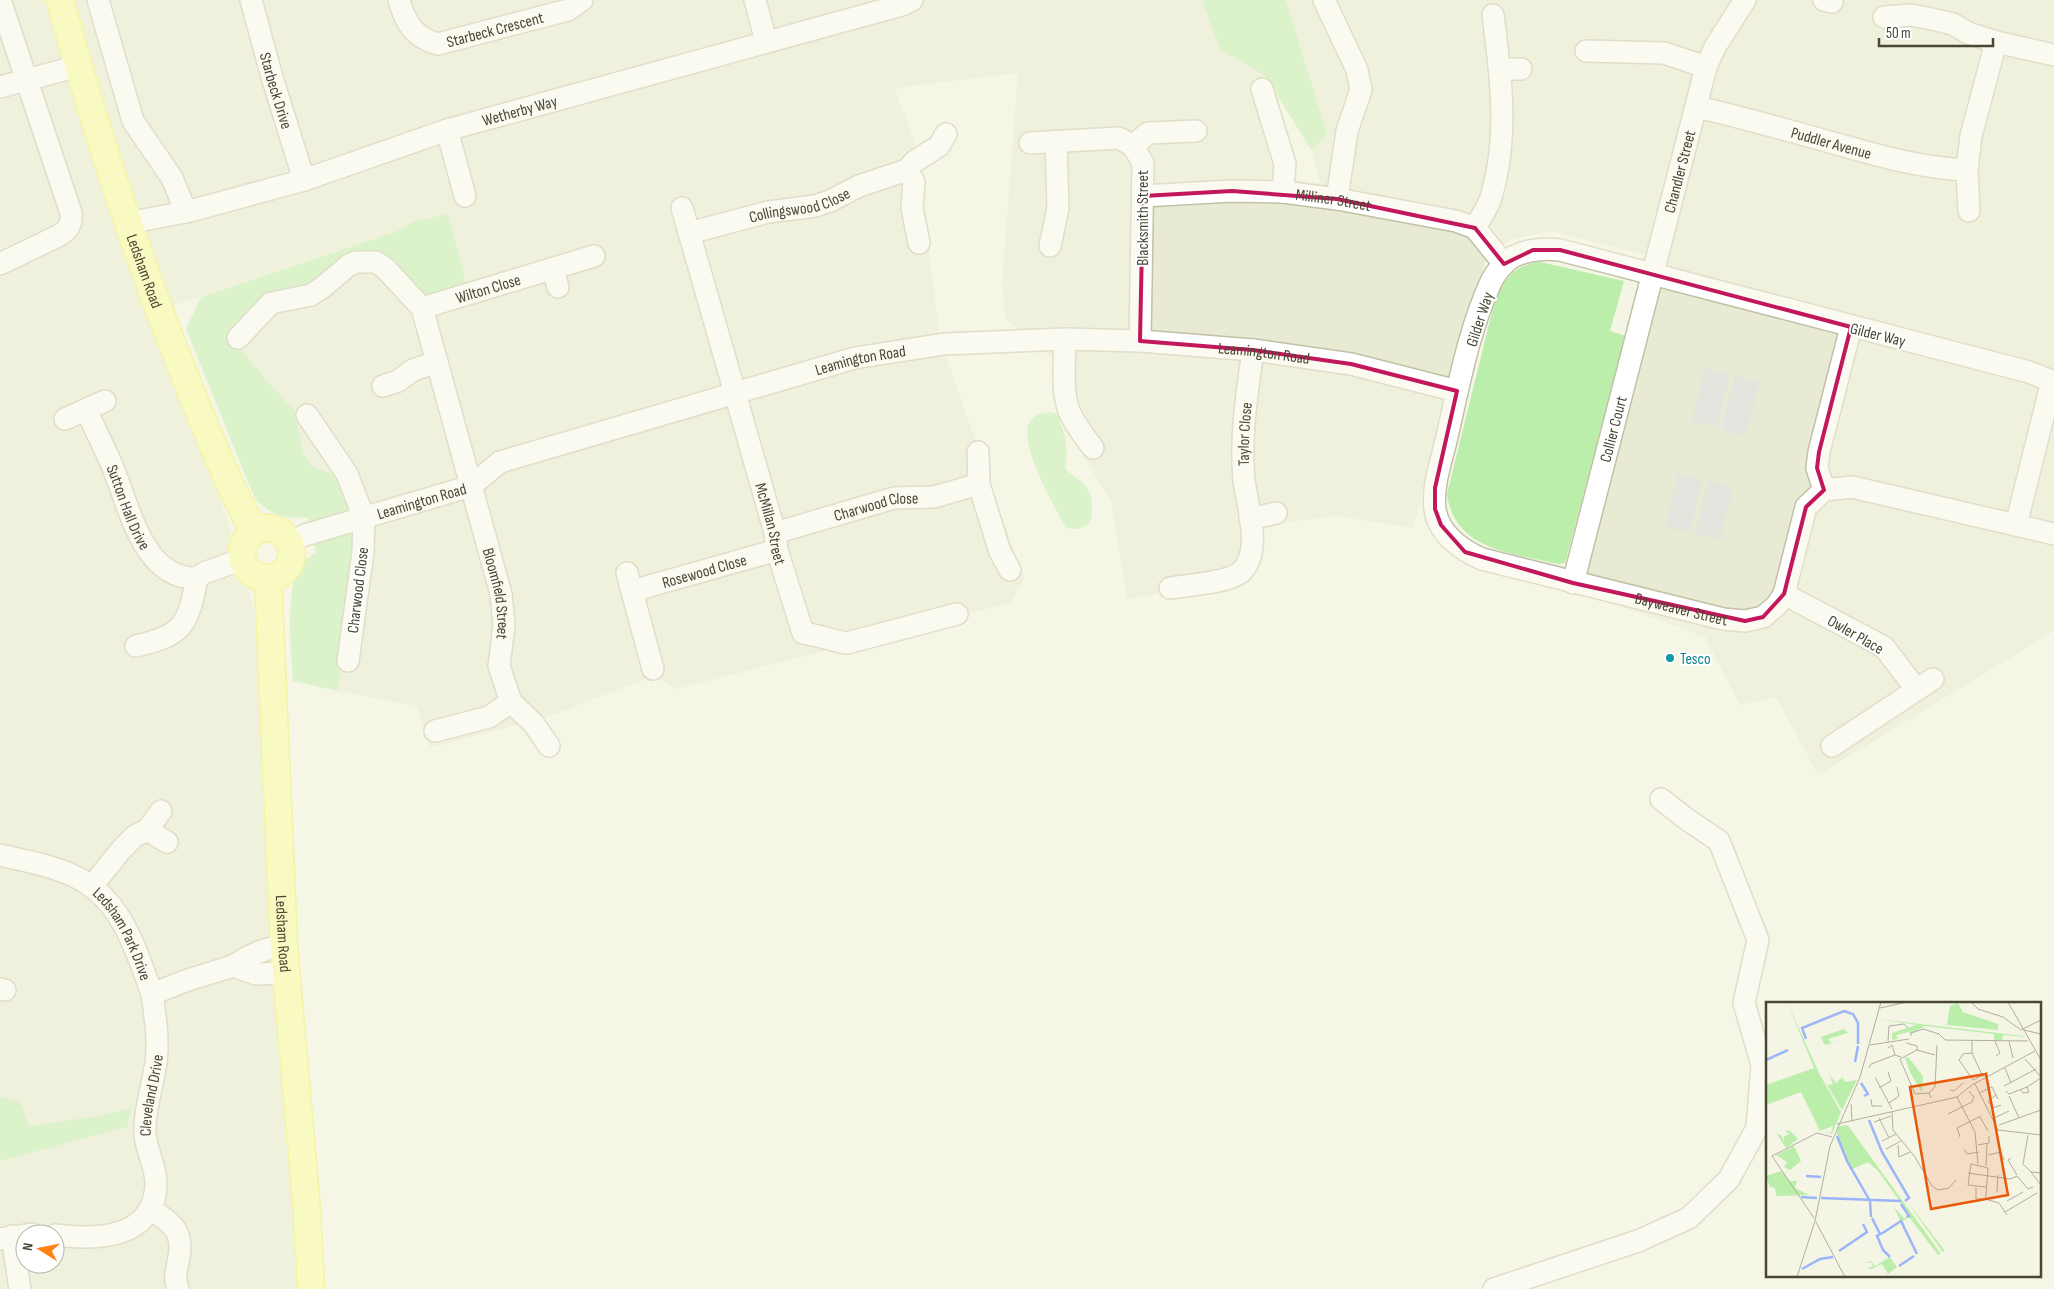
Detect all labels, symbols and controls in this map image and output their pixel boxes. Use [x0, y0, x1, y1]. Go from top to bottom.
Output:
street label: Starbeck Crescent [445, 9, 546, 52]
scale bar [1879, 15, 1993, 47]
text: 50 m [1886, 24, 1911, 43]
street label: Starbeck Drive [255, 51, 296, 131]
street label: Wetherby Way [480, 92, 559, 131]
street label: Puddler Avenue [1789, 124, 1873, 164]
street label: Chandler Street [1661, 128, 1700, 215]
street label: Blacksmith Street [1134, 170, 1153, 266]
street label: Collingswood Close [747, 184, 854, 228]
street label: Milliner Street [1294, 186, 1372, 216]
street label: Ledsham Road [122, 232, 166, 311]
street label: Wilton Close [454, 271, 523, 308]
street label: Gilder Way [1463, 290, 1498, 349]
street label: Gilder Way [1848, 319, 1907, 351]
street label: Leamington Road [1217, 339, 1311, 369]
street label: Leamington Road [813, 342, 907, 380]
street label: Collier Court [1596, 394, 1632, 465]
street label: Taylor Close [1235, 401, 1257, 466]
street label: Sutton Hall Drive [102, 462, 154, 554]
street label: Leamington Road [375, 480, 469, 524]
street label: McMillan Street [750, 481, 789, 567]
street label: Charwood Close [832, 489, 919, 526]
street label: Charwood Close [344, 546, 373, 634]
street label: Bloomfield Street [478, 546, 512, 640]
street label: Rosewood Close [660, 551, 749, 593]
street label: Bayweaver Street [1633, 589, 1728, 630]
street label: Owler Place [1824, 612, 1887, 659]
place label: Tesco [1680, 650, 1711, 669]
marker: Tesco [1664, 652, 1676, 664]
street label: Ledsham Park Drive [88, 884, 154, 983]
street label: Ledsham Road [271, 895, 294, 973]
inset map [1766, 1002, 2042, 1276]
street label: Cleveland Drive [137, 1054, 168, 1137]
north arrow [15, 1224, 65, 1274]
text: N [19, 1242, 37, 1252]

